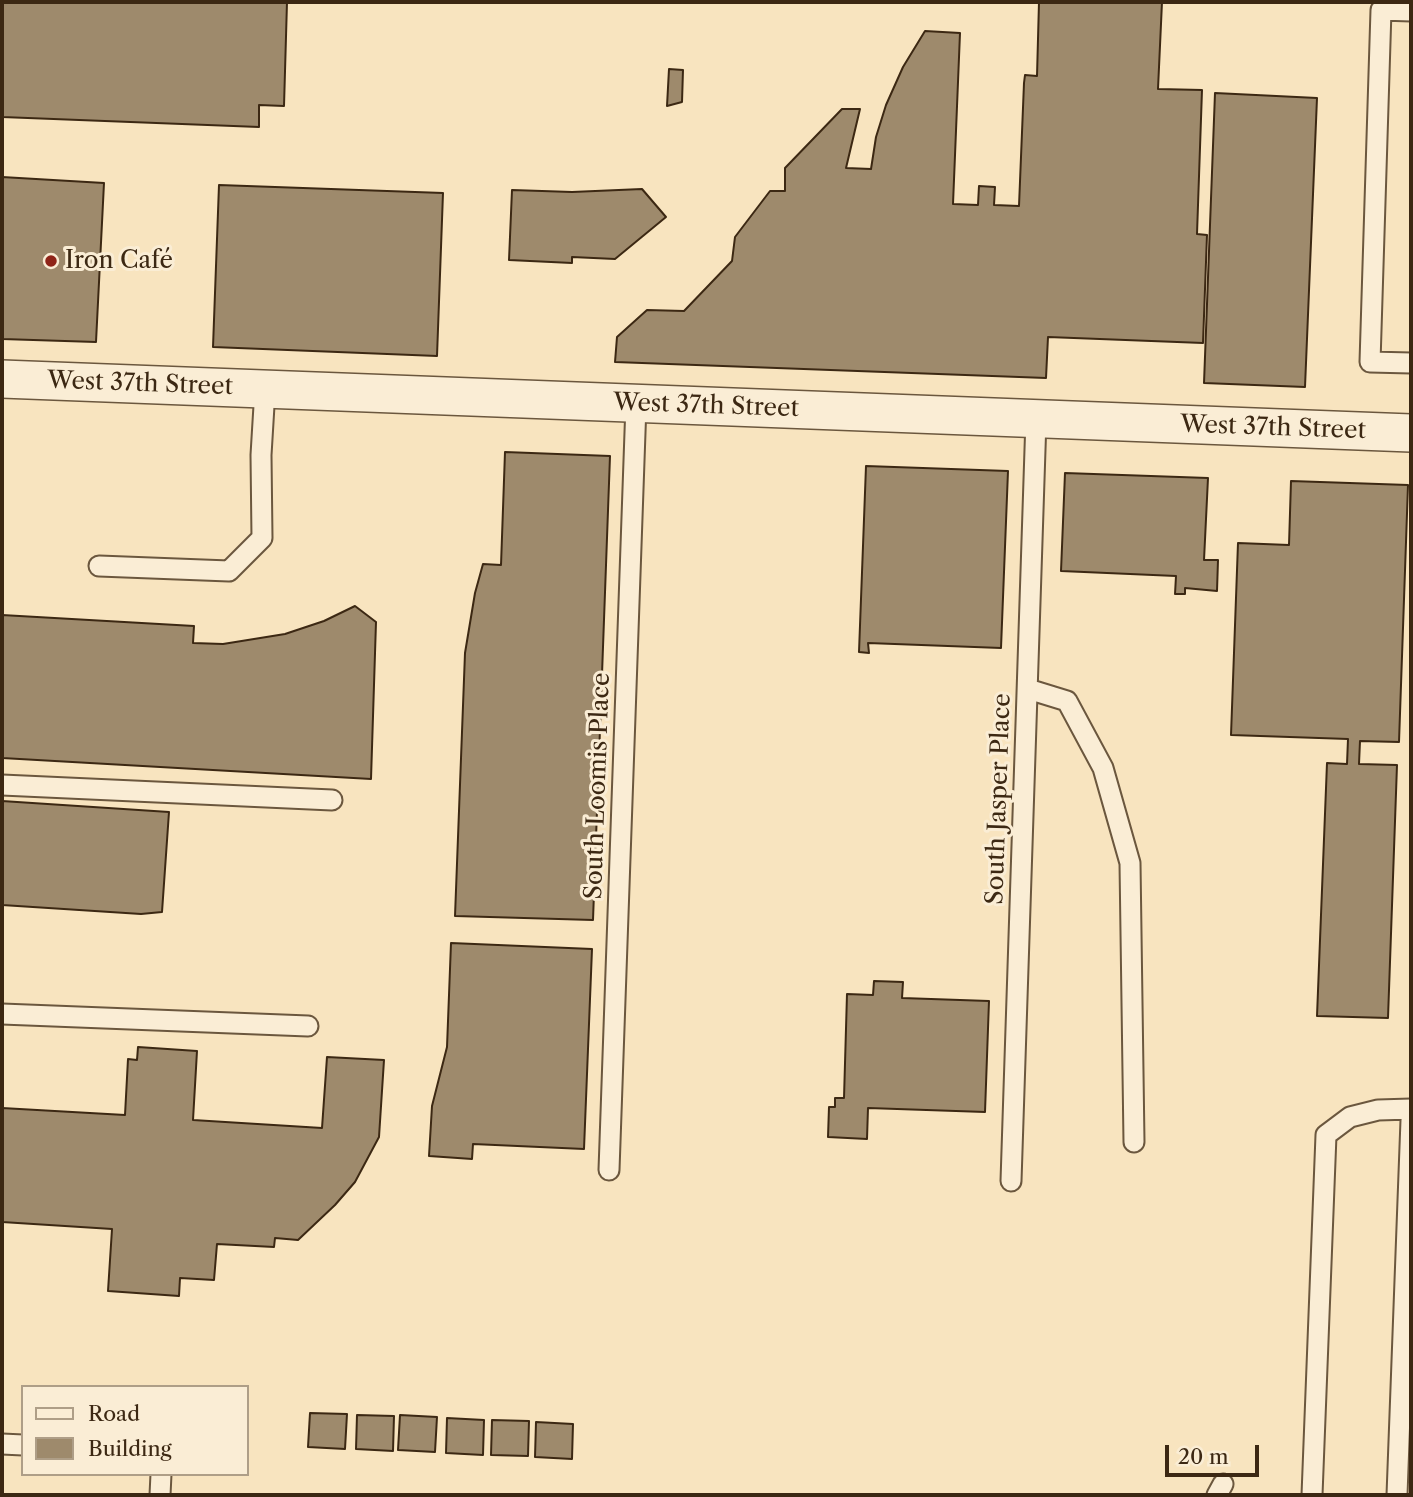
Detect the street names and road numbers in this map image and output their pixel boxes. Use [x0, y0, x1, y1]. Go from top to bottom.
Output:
street label: West 37th Street [47, 366, 233, 402]
street label: West 37th Street [613, 388, 799, 424]
street label: West 37th Street [1180, 410, 1366, 446]
street label: South Loomis Place [580, 672, 616, 900]
street label: South Jasper Place [981, 693, 1017, 905]

